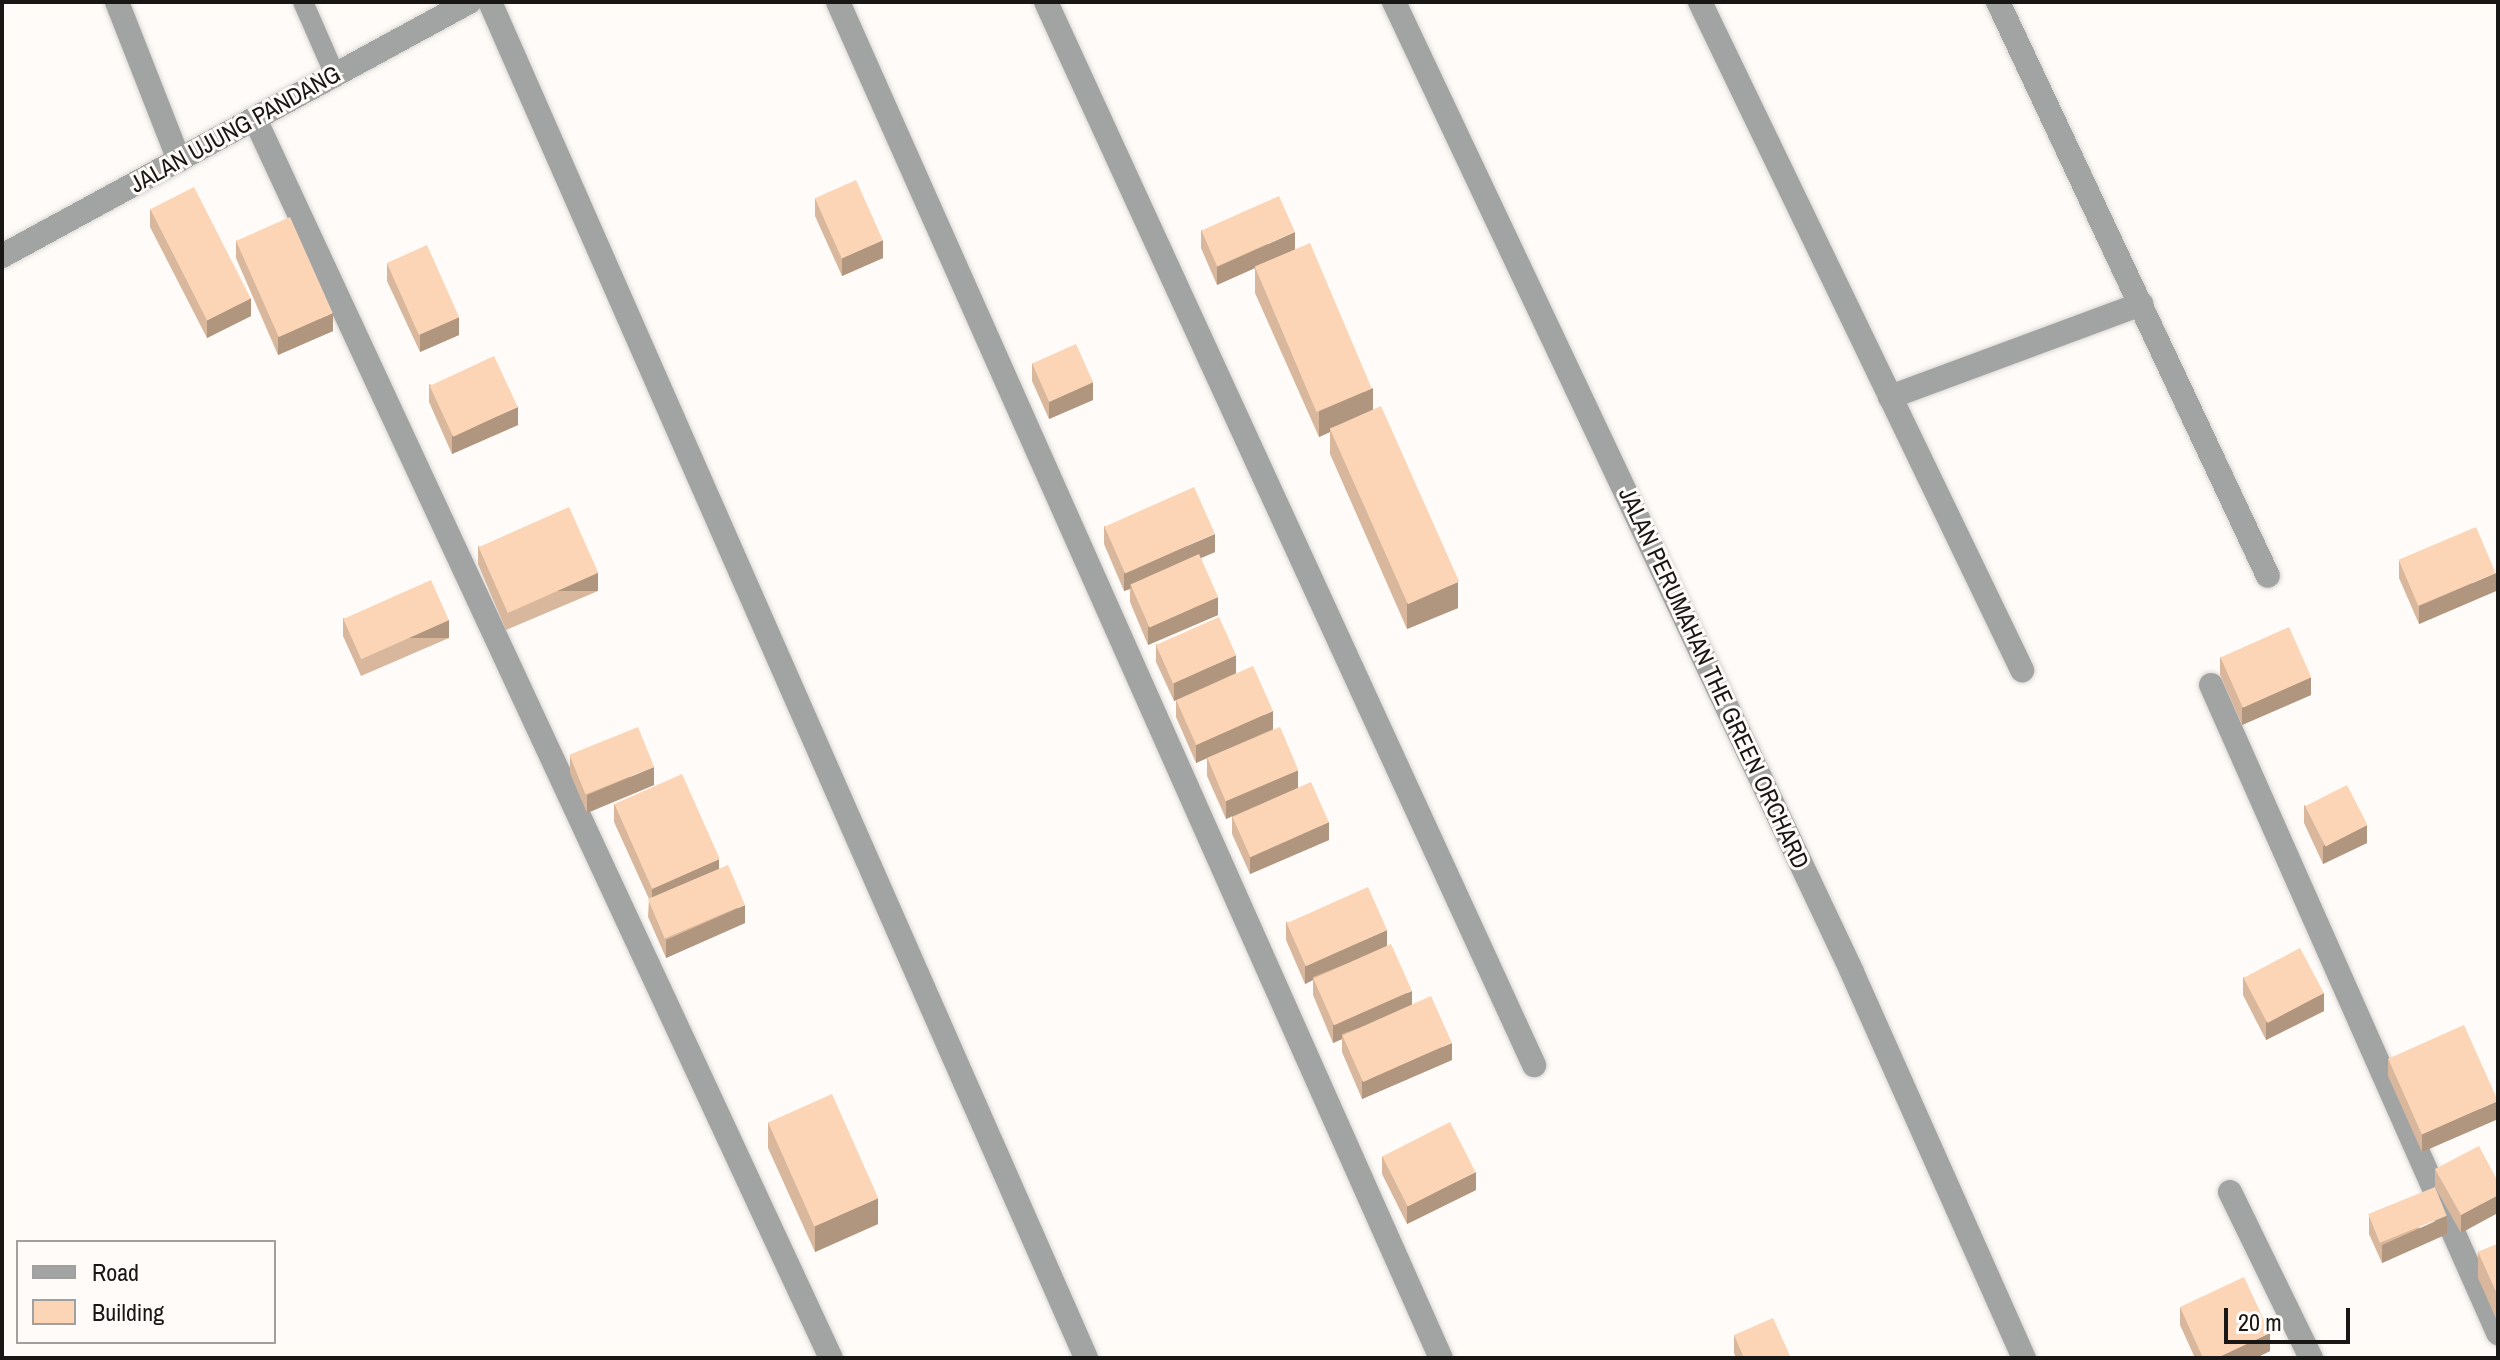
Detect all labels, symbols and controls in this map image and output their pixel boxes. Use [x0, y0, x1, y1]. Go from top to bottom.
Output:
street label: JALAN UJUNG PANDANG [125, 59, 345, 199]
street label: JALAN PERUMAHAN THE GREEN ORCHARD [1613, 483, 1815, 873]
legend [16, 1240, 276, 1344]
text: Road [92, 1256, 139, 1288]
scale bar [2228, 1292, 2354, 1342]
text: Building [92, 1296, 164, 1328]
text: 20 m [2238, 1306, 2282, 1338]

